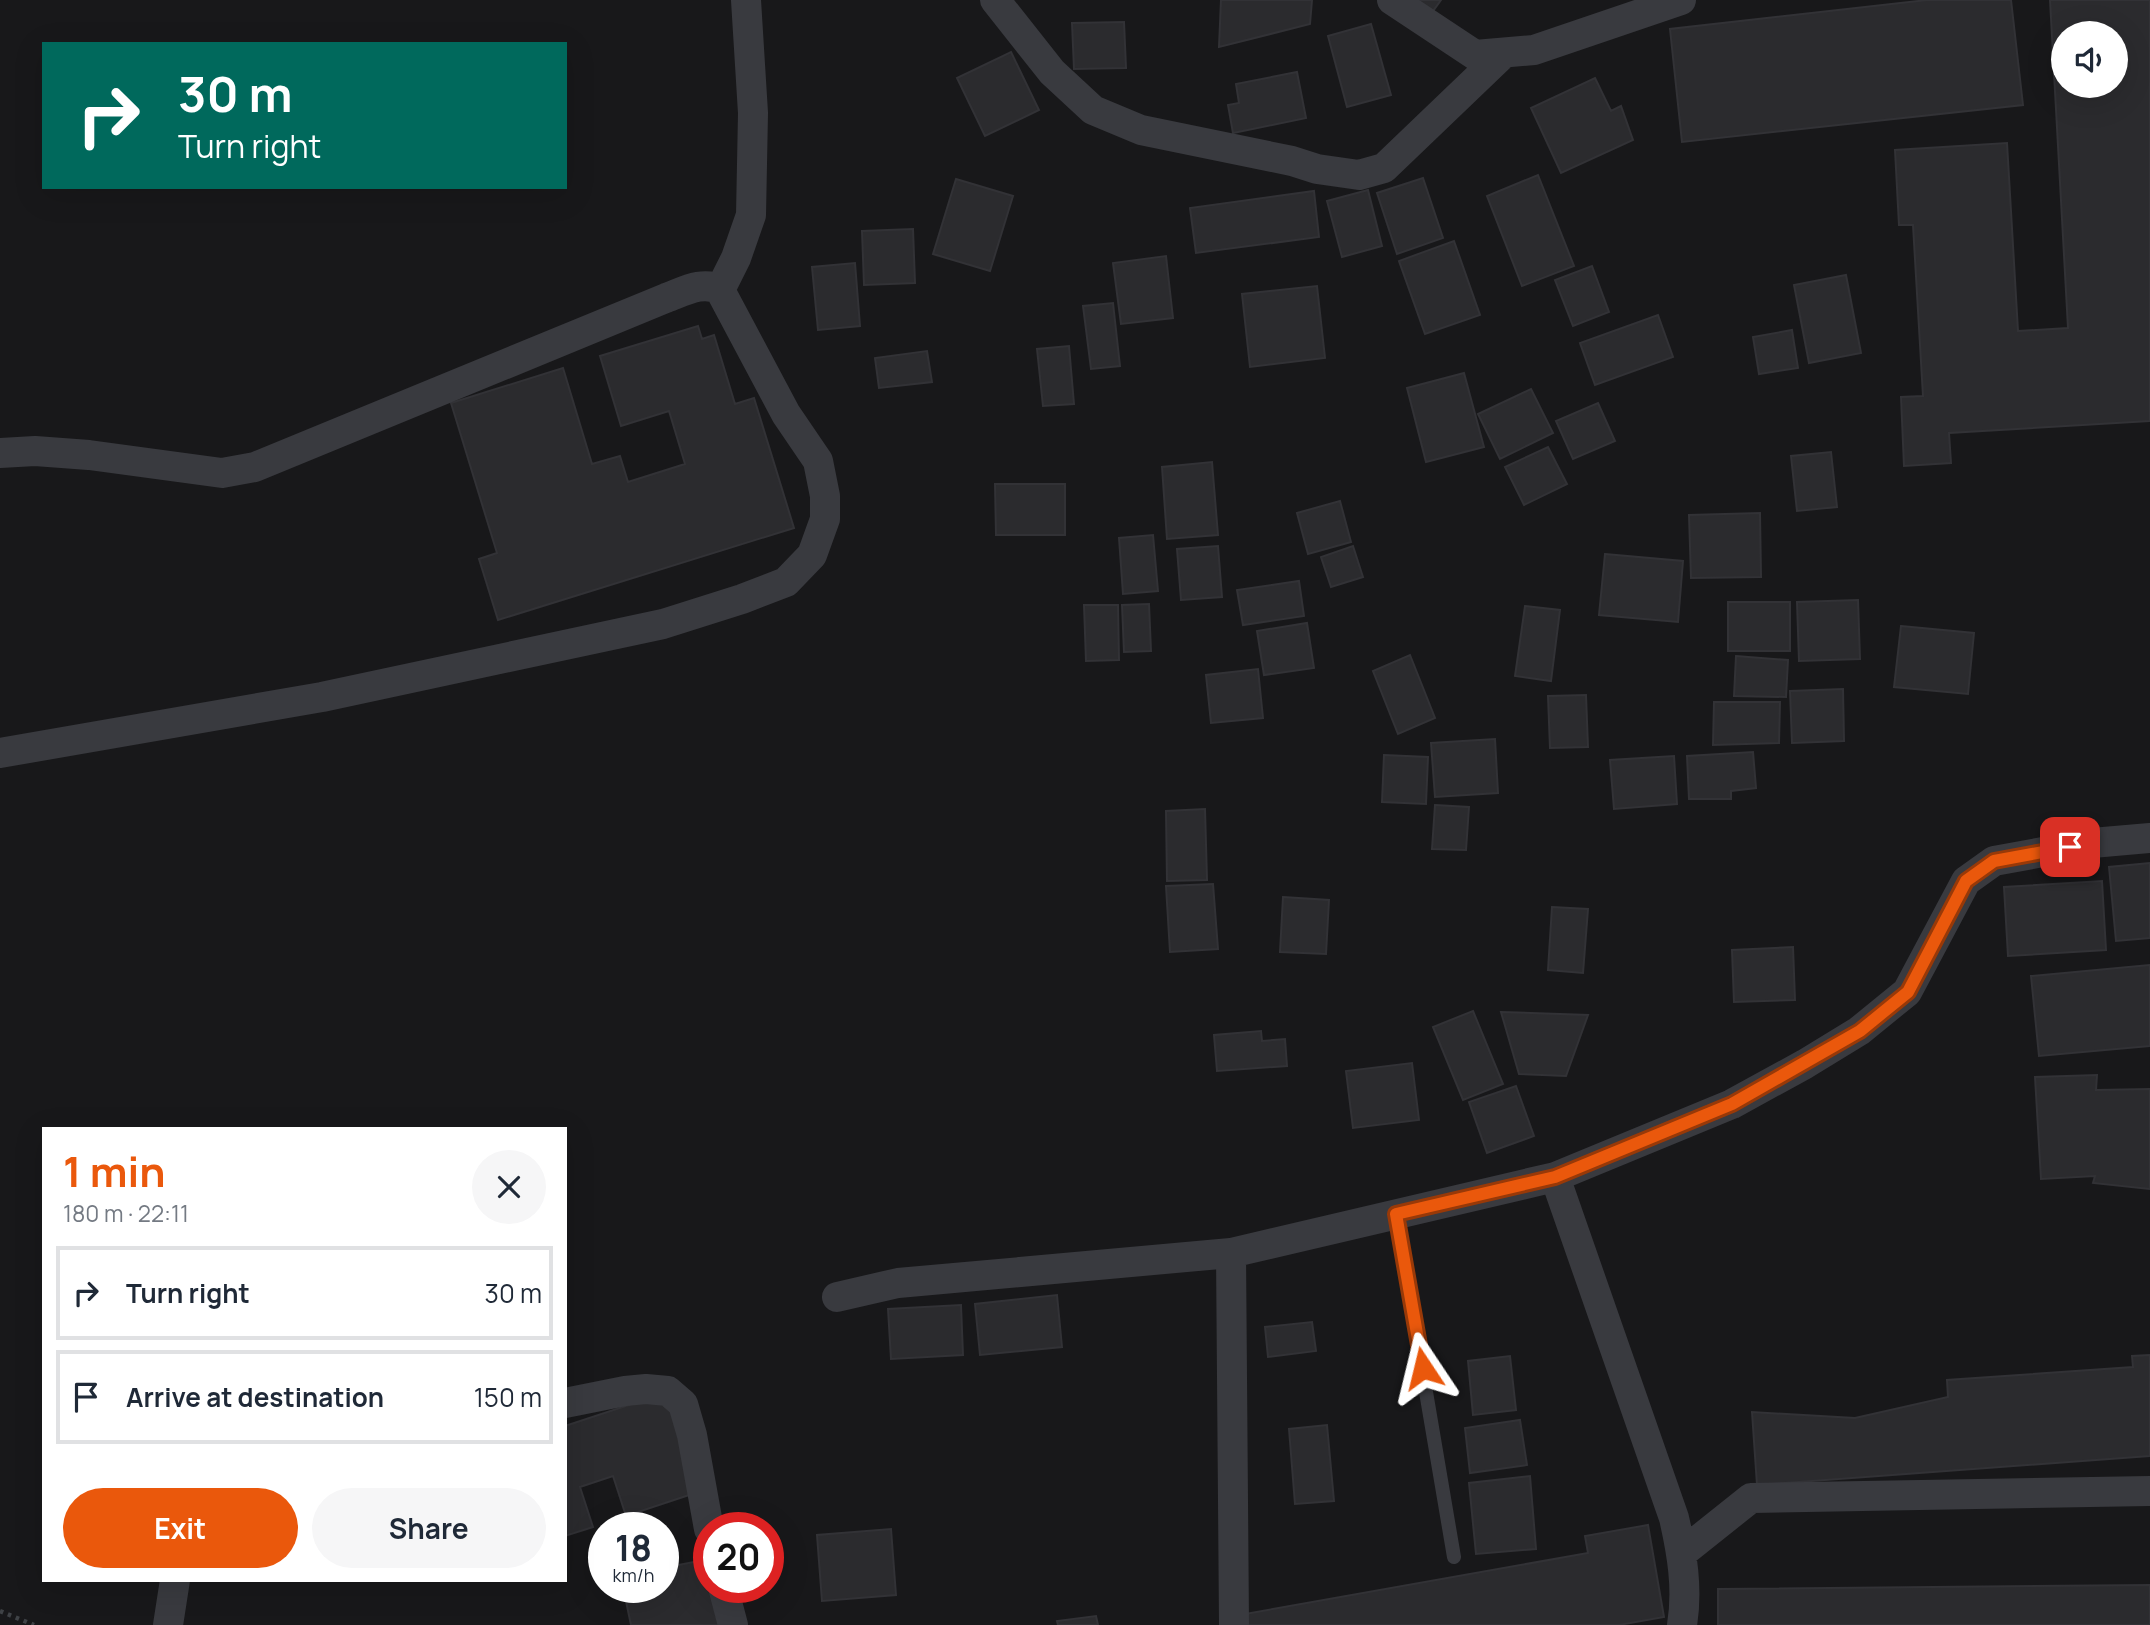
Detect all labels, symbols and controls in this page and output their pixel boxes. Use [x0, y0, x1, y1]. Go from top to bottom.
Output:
map controls [2051, 21, 2128, 98]
button: sound [2051, 21, 2128, 98]
text: 30 m [178, 60, 293, 127]
icon: right [63, 70, 154, 161]
text: Turn right [178, 124, 321, 168]
pin [2040, 817, 2100, 877]
icon: arrive [2051, 828, 2089, 866]
text: 1 min [63, 1142, 166, 1200]
button: close [472, 1150, 546, 1224]
text: 180 m · 22:11 [63, 1197, 189, 1229]
icon: right [67, 1274, 105, 1312]
text: Turn right [126, 1275, 250, 1311]
text: 30 m [485, 1275, 542, 1311]
position arrow [1386, 1331, 1460, 1405]
icon: arrive [67, 1378, 105, 1416]
text: Arrive at destination [126, 1379, 384, 1415]
text: 150 m [474, 1379, 542, 1415]
button: Exit [63, 1488, 298, 1568]
button: Share [312, 1488, 546, 1568]
speed limit sign: 20 [693, 1512, 784, 1603]
text: 18 [615, 1524, 652, 1572]
text: km/h [613, 1563, 654, 1587]

